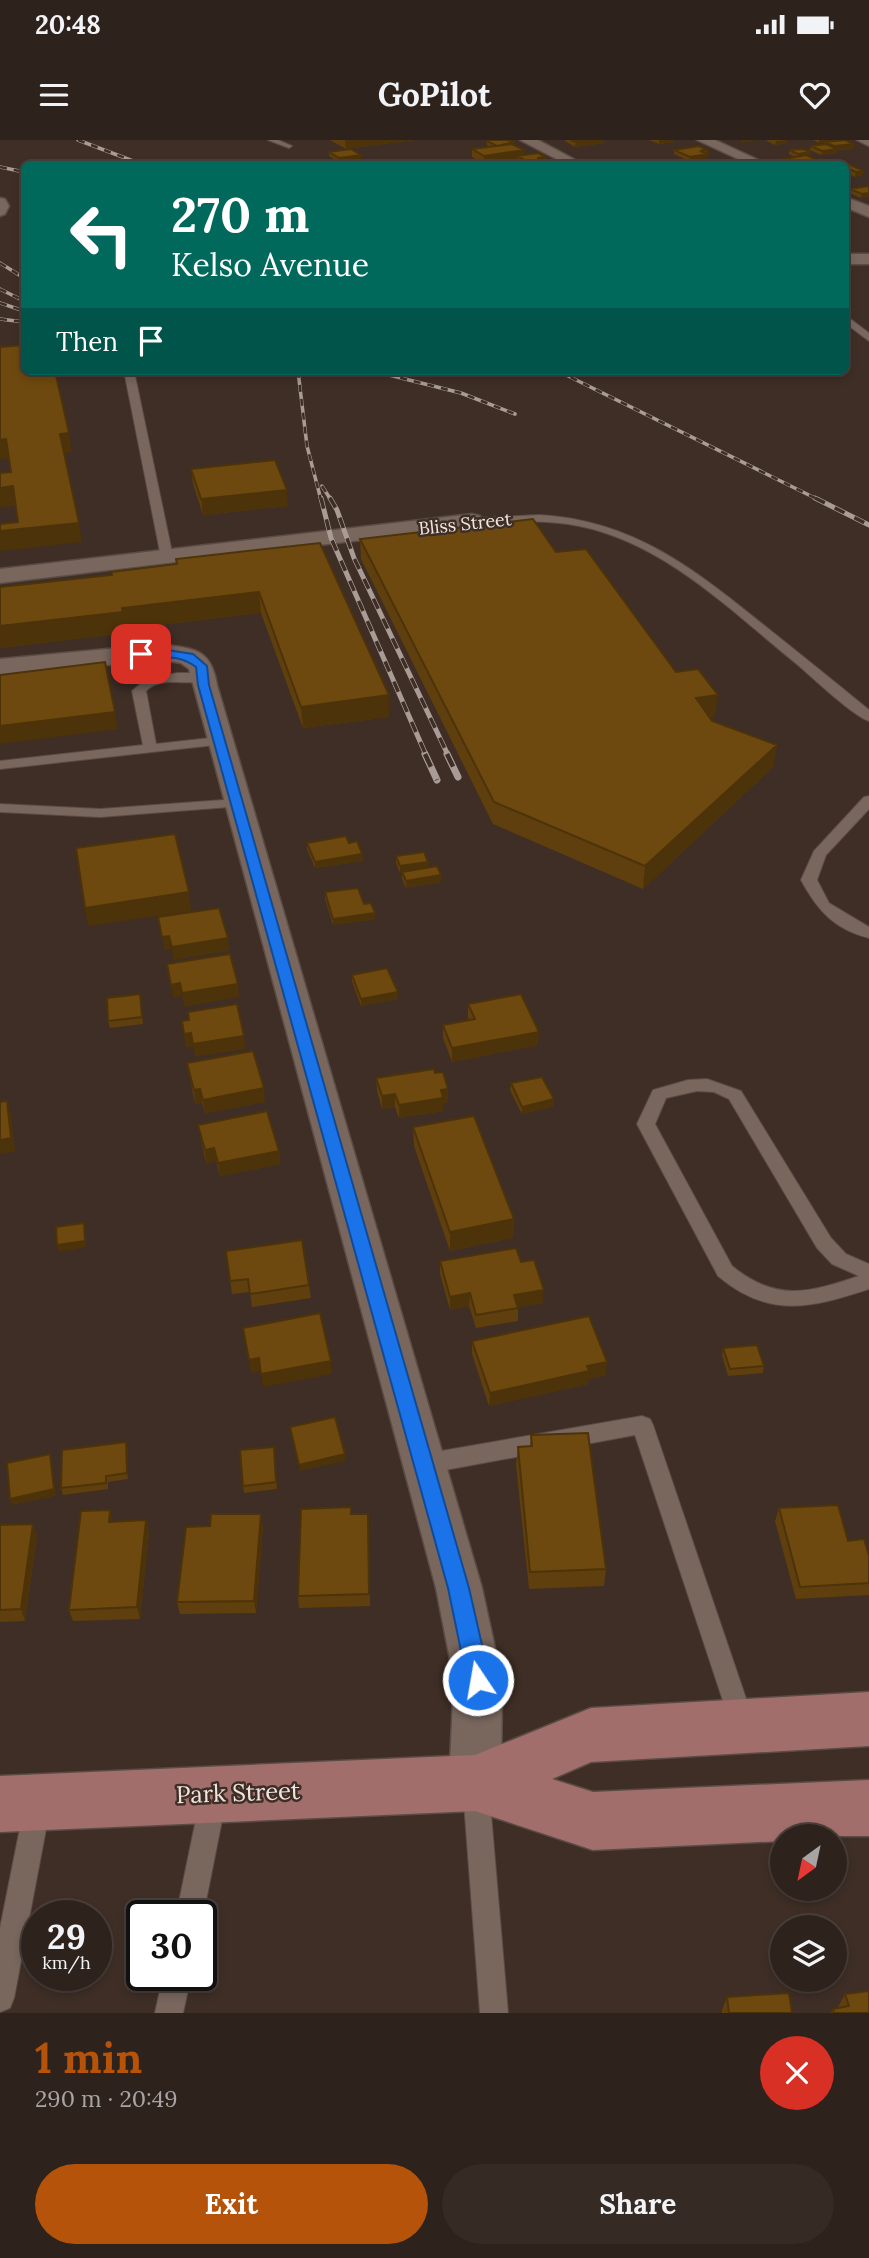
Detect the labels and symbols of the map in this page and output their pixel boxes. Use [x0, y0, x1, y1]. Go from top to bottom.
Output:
street label: Bliss Street [417, 507, 513, 540]
pin [111, 624, 171, 684]
position arrow [441, 1643, 515, 1717]
street label: Park Street [175, 1775, 301, 1810]
north arrow [770, 1824, 847, 1900]
speed limit sign: 30 [126, 1900, 217, 1991]

